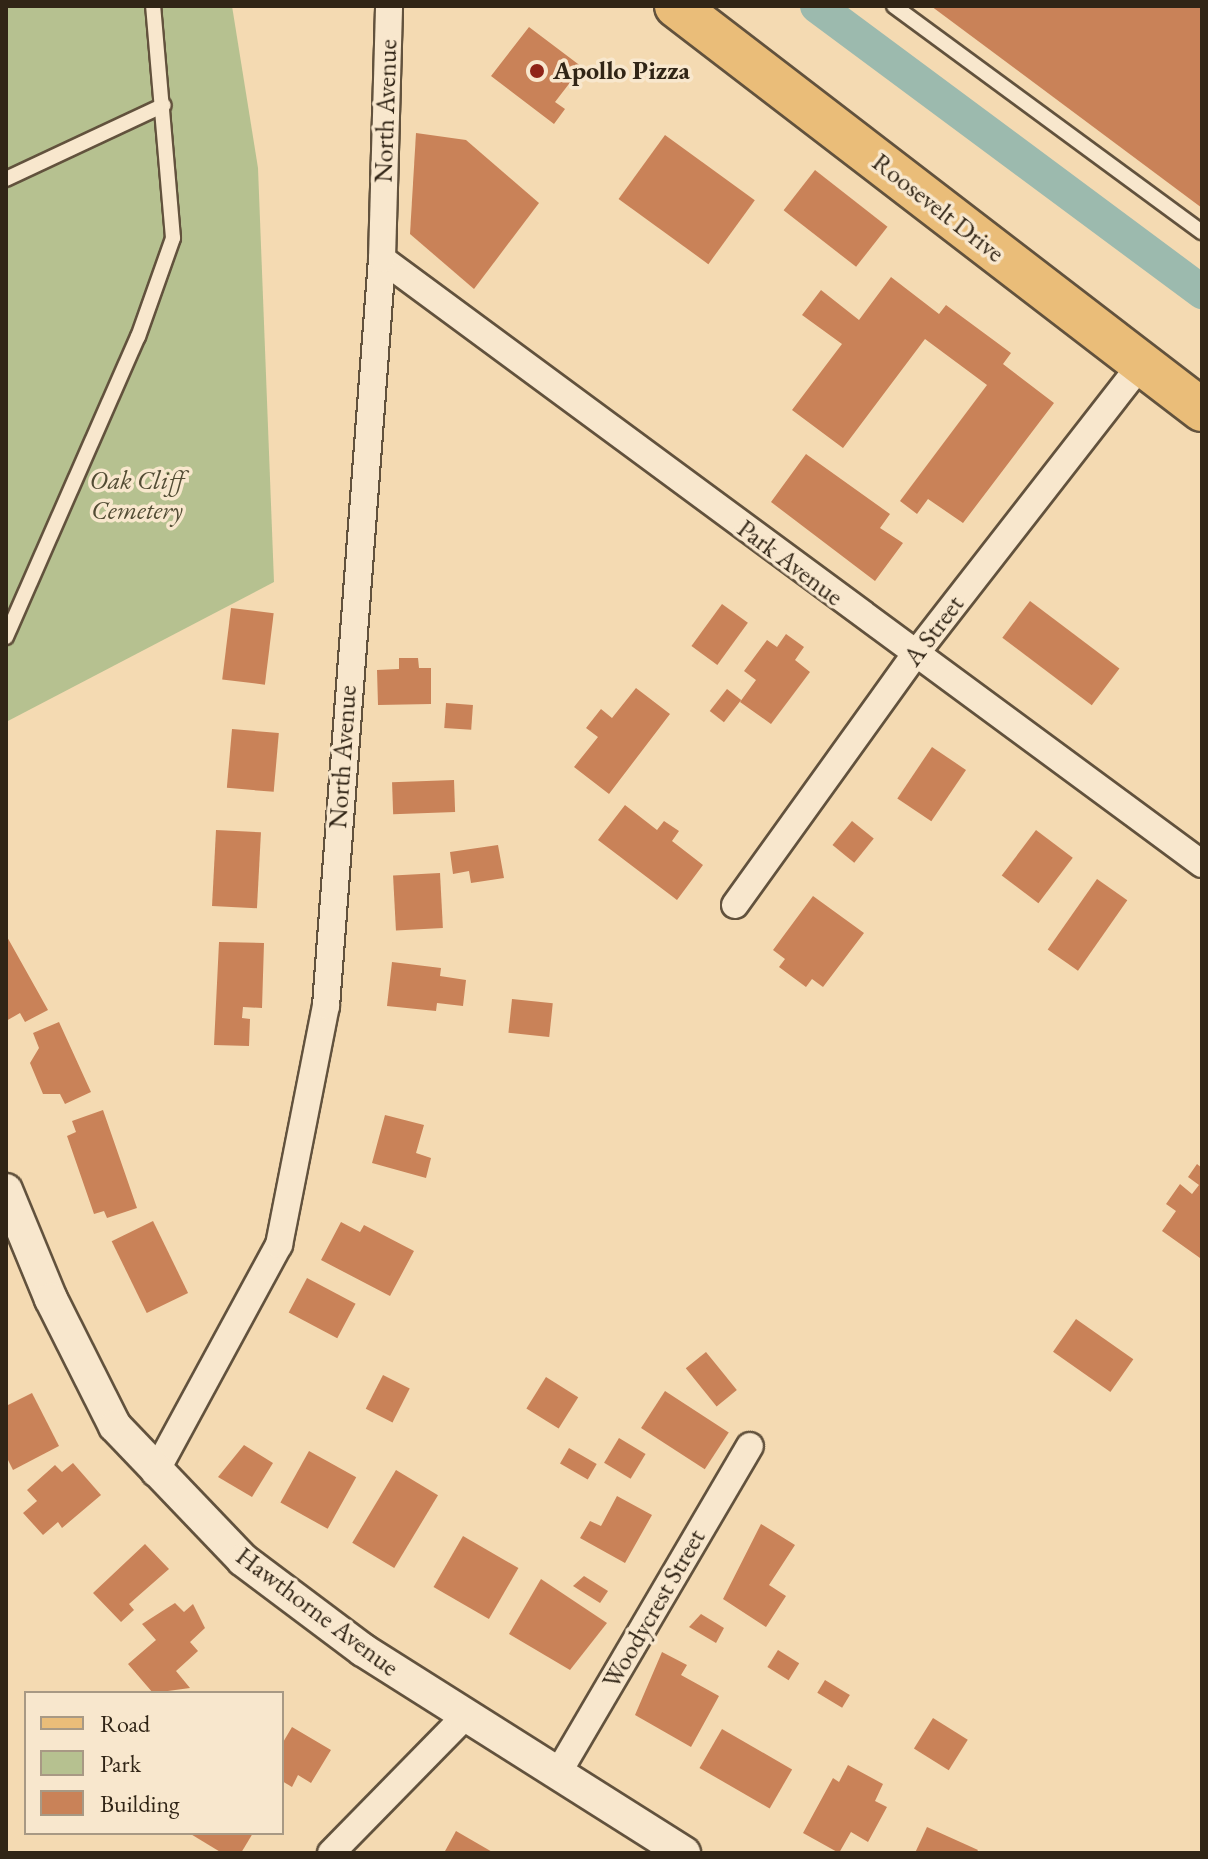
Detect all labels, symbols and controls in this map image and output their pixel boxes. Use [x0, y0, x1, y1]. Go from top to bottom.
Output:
street label: North Avenue [368, 39, 404, 183]
place label: Apollo Pizza [553, 55, 690, 87]
marker: Apollo Pizza [528, 62, 546, 80]
street label: Roosevelt Drive [866, 147, 1010, 269]
park label: Oak Cliff Cemetery [90, 465, 184, 526]
street label: Park Avenue [731, 513, 849, 613]
street label: A Street [897, 590, 971, 672]
street label: North Avenue [322, 684, 364, 830]
street label: Woodycrest Street [596, 1524, 712, 1694]
street label: Hawthorne Avenue [230, 1541, 404, 1683]
legend [24, 1691, 284, 1835]
text: Road [100, 1708, 150, 1739]
text: Park [100, 1748, 141, 1779]
text: Building [100, 1788, 180, 1819]

